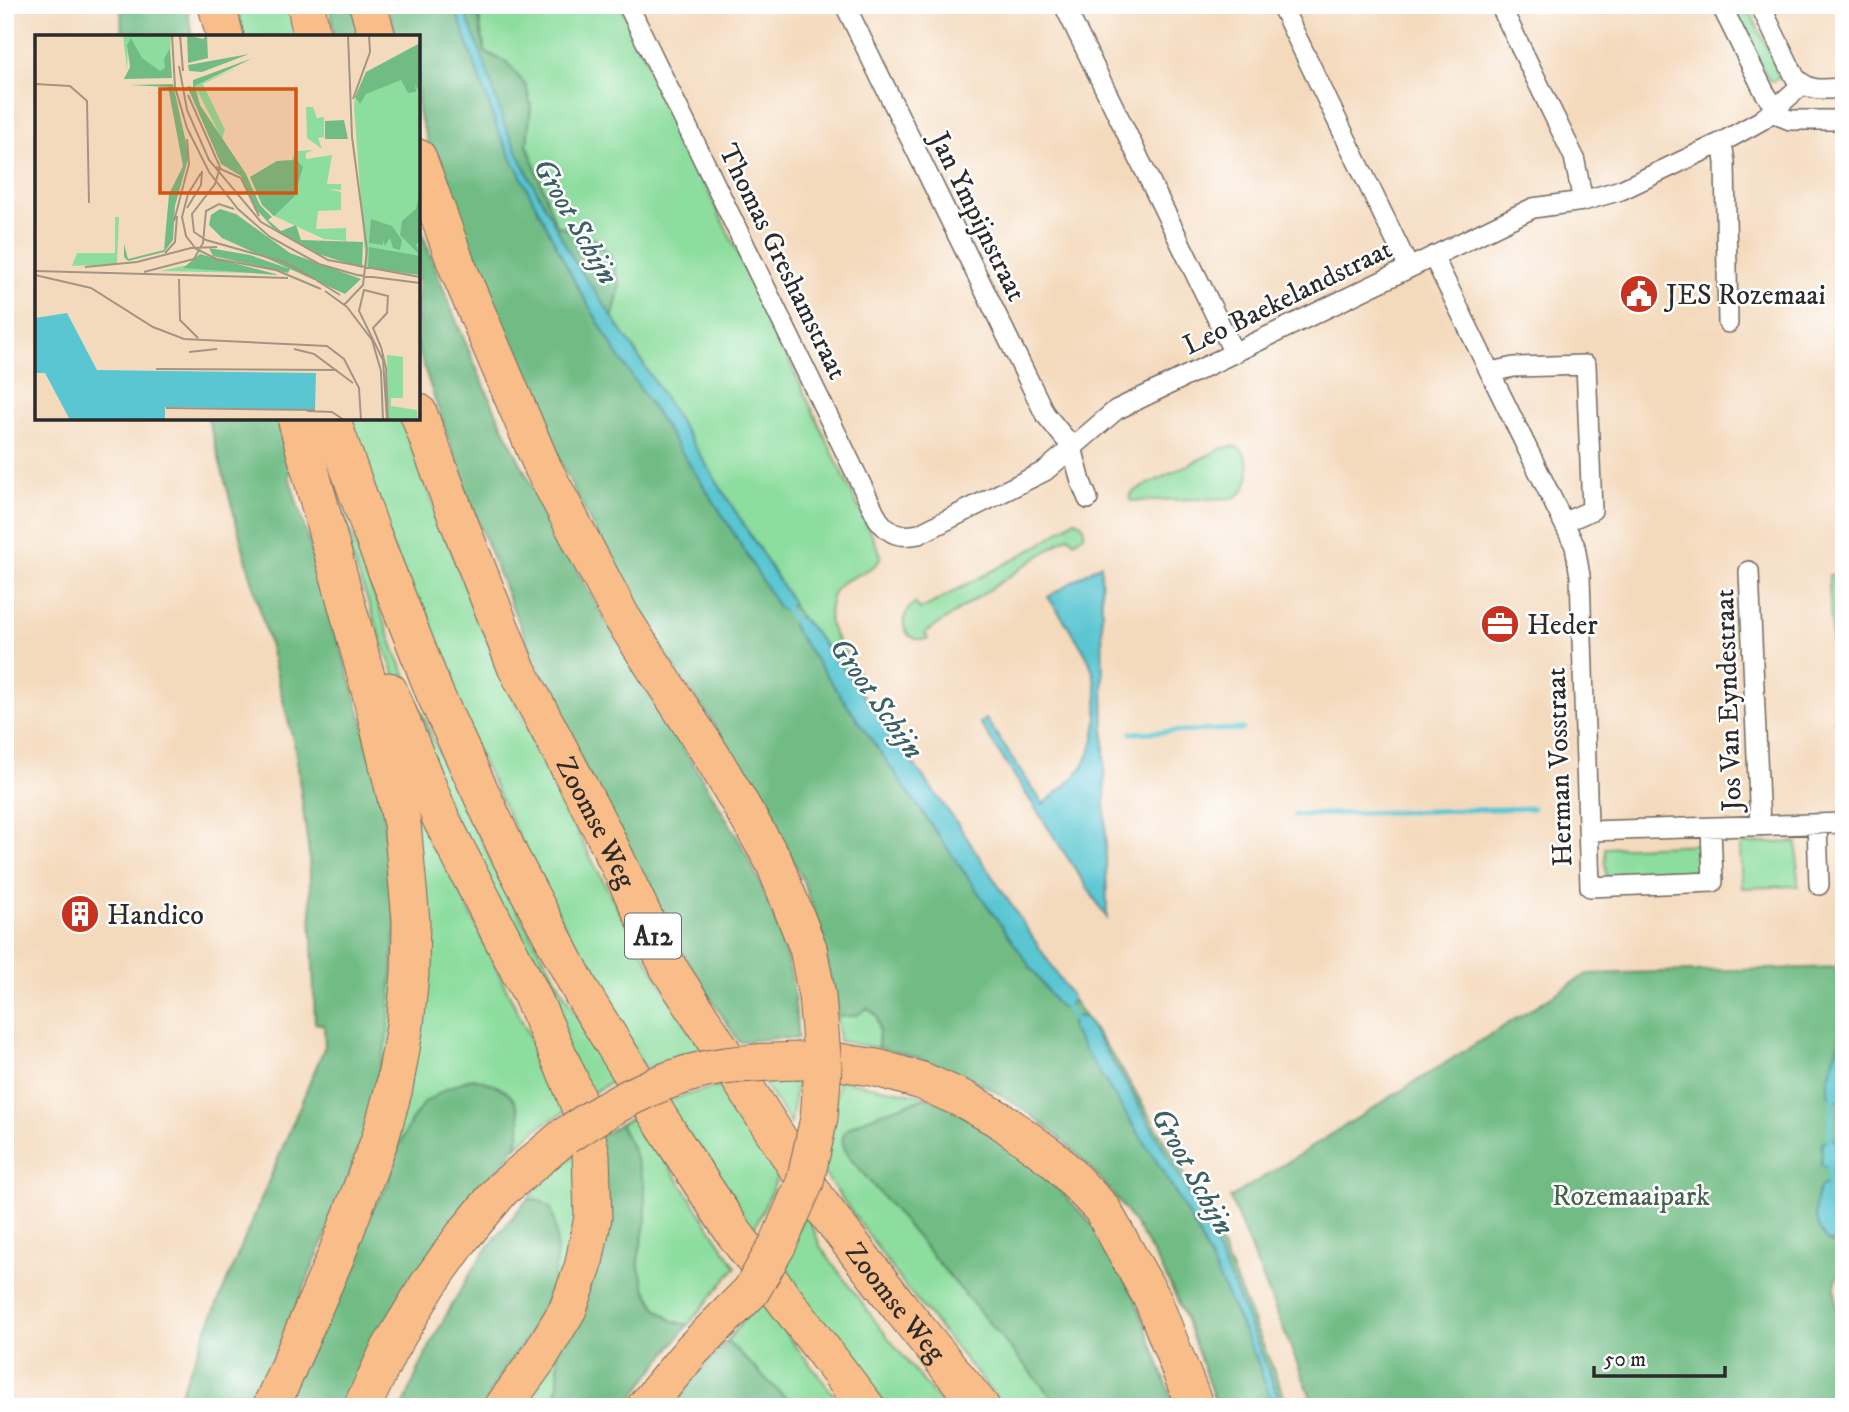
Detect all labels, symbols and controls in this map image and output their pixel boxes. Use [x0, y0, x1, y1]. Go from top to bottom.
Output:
inset map [35, 35, 420, 420]
street label: Jan Ympijnstraat [920, 124, 1034, 307]
street label: Thomas Greshamstraat [710, 138, 855, 385]
water label: Groot Schijn [524, 152, 626, 292]
street label: Leo Baekelandstraat [1177, 232, 1398, 363]
public building icon: JES Rozemaai [1618, 273, 1660, 315]
place label: JES Rozemaai [1663, 278, 1826, 313]
street label: Jos Van Eyndestraat [1707, 588, 1750, 815]
office icon: Heder [1479, 603, 1521, 645]
place label: Heder [1527, 608, 1598, 643]
water label: Groot Schijn [820, 631, 931, 767]
street label: Herman Vosstraat [1539, 667, 1580, 867]
street label: Zoomse Weg [547, 751, 643, 894]
building icon: Handico [59, 893, 101, 935]
place label: Handico [107, 898, 204, 933]
road number: A12 [625, 914, 681, 959]
water label: Groot Schijn [1141, 1101, 1242, 1242]
park label: Rozemaaipark [1552, 1179, 1710, 1214]
street label: Zoomse Weg [837, 1236, 953, 1370]
scale bar [1594, 1335, 1725, 1379]
text: 50 m [1604, 1347, 1646, 1373]

